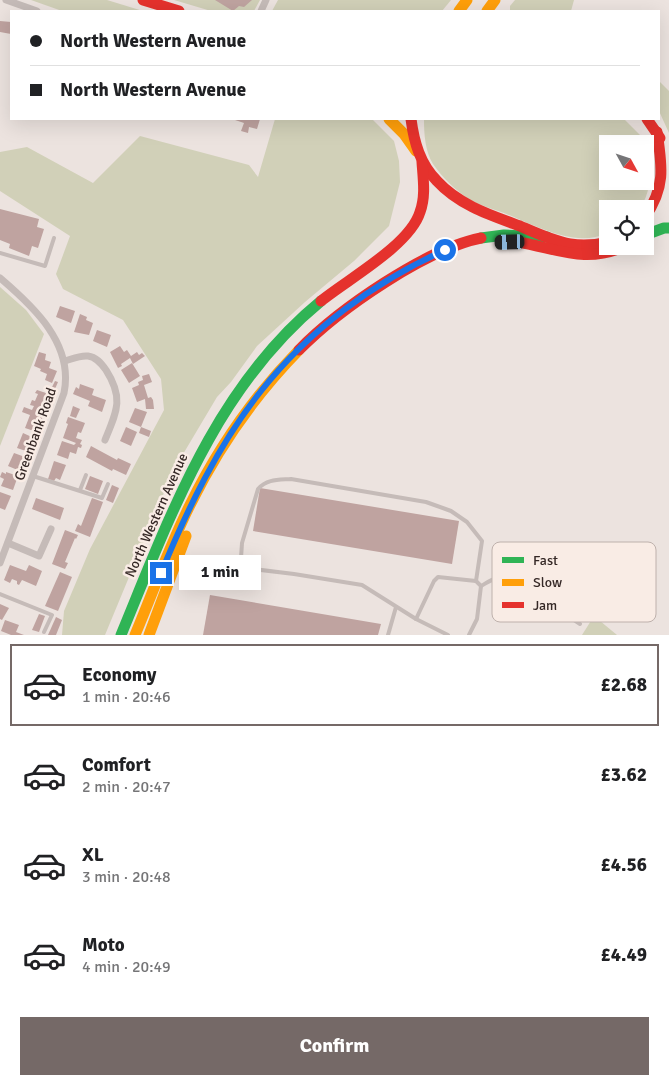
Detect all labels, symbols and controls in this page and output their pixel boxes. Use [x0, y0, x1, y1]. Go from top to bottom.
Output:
text: North Western Avenue [60, 29, 246, 53]
text: North Western Avenue [60, 78, 246, 102]
north arrow [599, 135, 654, 190]
map controls [599, 135, 654, 255]
button: locate [599, 200, 654, 255]
car [494, 234, 525, 250]
route start [434, 239, 456, 261]
street label: Greenbank Road [11, 385, 60, 483]
street label: North Western Avenue [121, 451, 191, 580]
legend [492, 542, 656, 622]
text: Fast [533, 552, 558, 569]
callout: 1 min [178, 556, 261, 590]
route end [150, 562, 172, 584]
text: 1 min [201, 562, 239, 582]
text: Slow [533, 574, 562, 591]
text: Jam [533, 597, 557, 614]
icon: car [22, 663, 67, 708]
text: Economy [82, 663, 156, 687]
text: £2.68 [601, 673, 647, 697]
text: 1 min · 20:46 [82, 687, 171, 707]
icon: car [22, 753, 67, 798]
text: Comfort [82, 753, 151, 777]
text: £3.62 [601, 763, 647, 787]
text: 2 min · 20:47 [82, 777, 171, 797]
icon: car [22, 843, 67, 888]
text: XL [82, 843, 104, 867]
text: £4.56 [601, 853, 647, 877]
text: 3 min · 20:48 [82, 867, 171, 887]
icon: car [22, 933, 67, 978]
text: Moto [82, 933, 125, 957]
text: £4.49 [601, 943, 647, 967]
text: 4 min · 20:49 [82, 957, 171, 977]
button: Confirm [20, 1017, 649, 1075]

